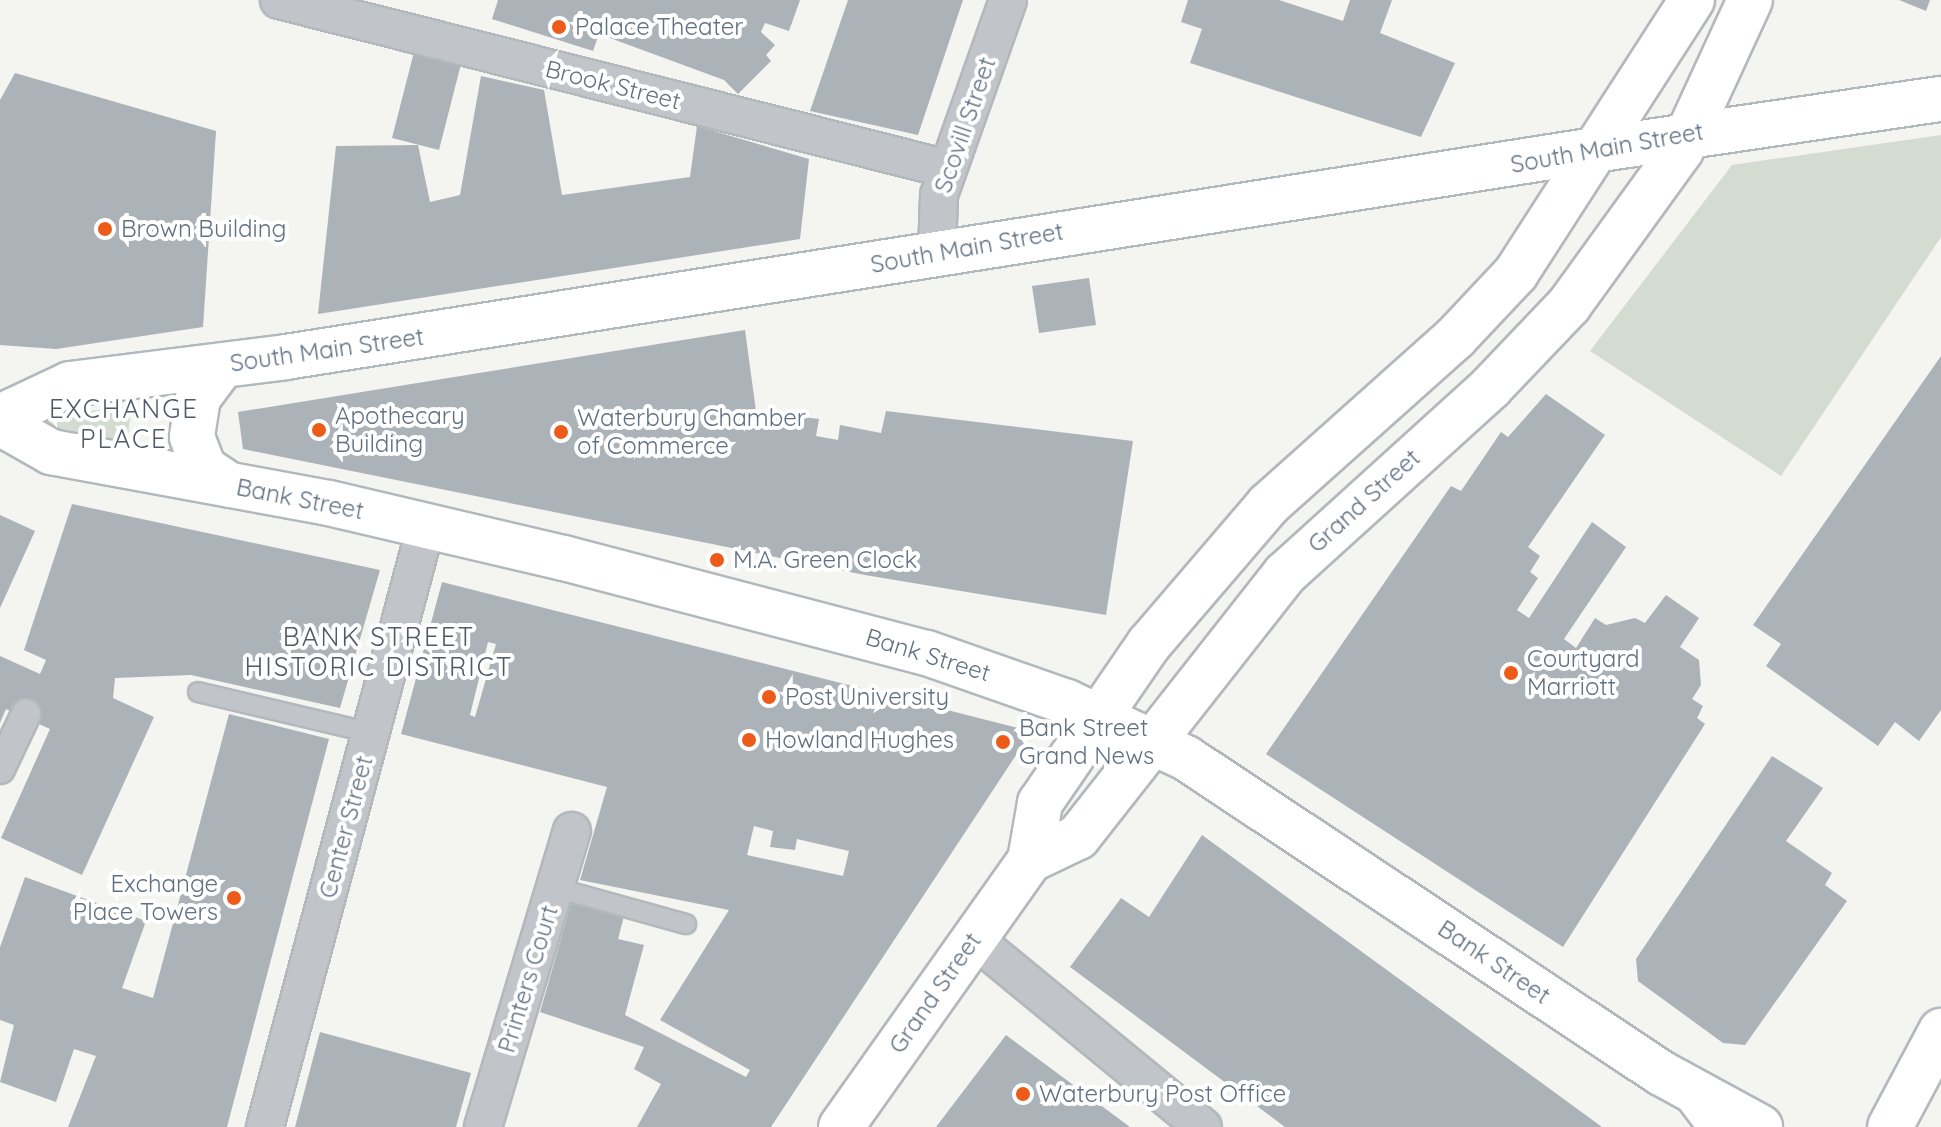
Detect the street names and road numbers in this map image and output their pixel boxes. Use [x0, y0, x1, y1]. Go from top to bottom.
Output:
street label: Brook Street [542, 54, 684, 116]
street label: Scovill Street [928, 54, 1002, 196]
street label: South Main Street [1508, 117, 1706, 179]
street label: South Main Street [868, 217, 1066, 279]
street label: South Main Street [228, 322, 426, 378]
street label: Grand Street [1302, 443, 1426, 559]
street label: Bank Street [234, 473, 366, 525]
street label: Bank Street [862, 622, 994, 688]
street label: Center Street [313, 753, 379, 901]
street label: Printers Court [492, 902, 564, 1056]
street label: Bank Street [1432, 914, 1556, 1010]
street label: Grand Street [883, 927, 987, 1059]

